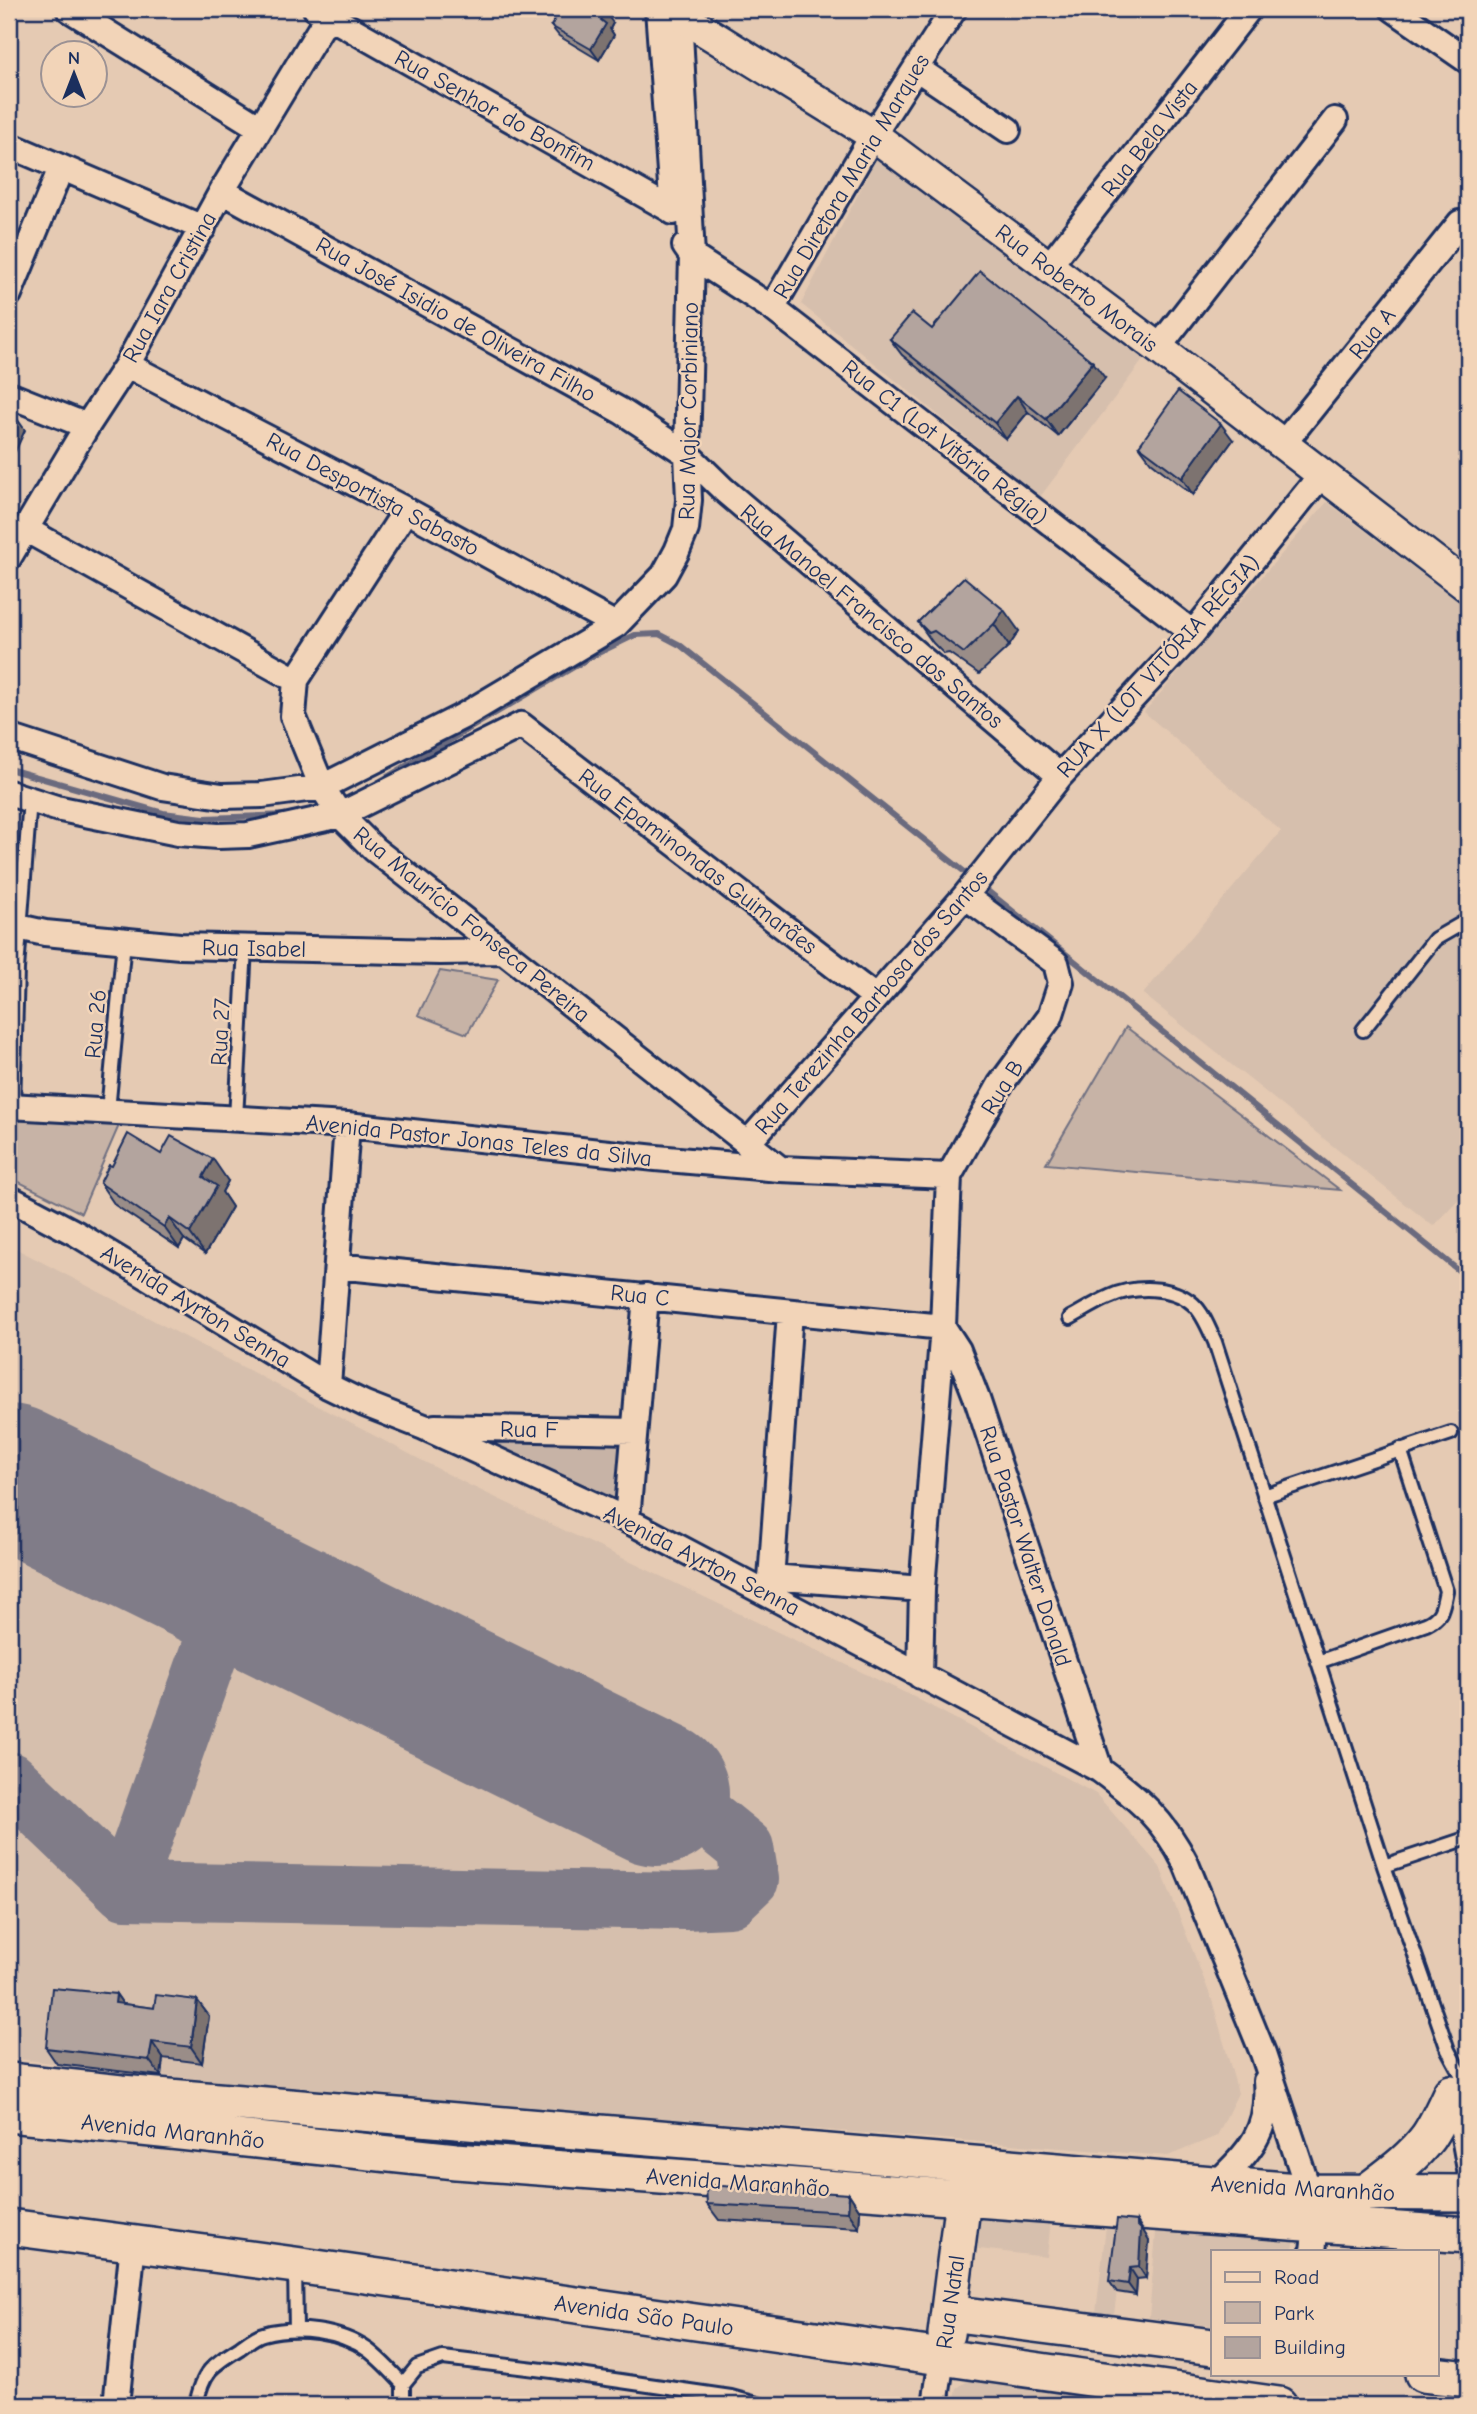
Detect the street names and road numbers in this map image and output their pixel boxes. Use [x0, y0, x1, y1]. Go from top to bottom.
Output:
street label: Rua Senhor do Bonfim [390, 44, 600, 177]
street label: Rua Diretora Maria Marques [768, 49, 935, 304]
street label: Rua Bela Vista [1096, 75, 1203, 202]
street label: Rua Iara Cristina [117, 207, 222, 368]
street label: Rua Roberto Morais [990, 219, 1163, 358]
street label: Rua José Isidio de Oliveira Filho [311, 231, 600, 408]
street label: Rua Major Corbiniano [673, 302, 704, 520]
street label: Rua A [1344, 302, 1401, 364]
street label: Rua C1 (Lot Vitória Régia) [837, 354, 1053, 531]
street label: Rua Desportista Sabasto [262, 427, 484, 562]
street label: Rua Manoel Francisco dos Santos [735, 498, 1009, 734]
street label: RUA X (LOT VITÓRIA RÉGIA) [1051, 549, 1266, 783]
street label: Rua Epaminondas Guimarães [573, 763, 822, 960]
street label: Rua Maurício Fonseca Pereira [348, 821, 595, 1028]
street label: Rua Terezinha Barbosa dos Santos [749, 865, 994, 1140]
street label: Rua Isabel [202, 934, 306, 963]
street label: Rua 26 [79, 988, 112, 1060]
street label: Rua 27 [205, 997, 236, 1067]
street label: Rua B [975, 1055, 1030, 1120]
street label: Avenida Pastor Jonas Teles da Silva [305, 1109, 653, 1172]
street label: Avenida Ayrton Senna [96, 1239, 295, 1374]
street label: Rua C [609, 1279, 671, 1312]
street label: Rua F [500, 1415, 559, 1444]
street label: Rua Pastor Walter Donald [974, 1423, 1077, 1670]
street label: Avenida Ayrton Senna [599, 1499, 804, 1622]
street label: Avenida Maranhão [80, 2108, 266, 2155]
street label: Avenida Maranhão [645, 2163, 831, 2202]
street label: Avenida Maranhão [1210, 2170, 1396, 2207]
street label: Rua Natal [931, 2253, 970, 2351]
street label: Avenida São Paulo [552, 2290, 735, 2341]

